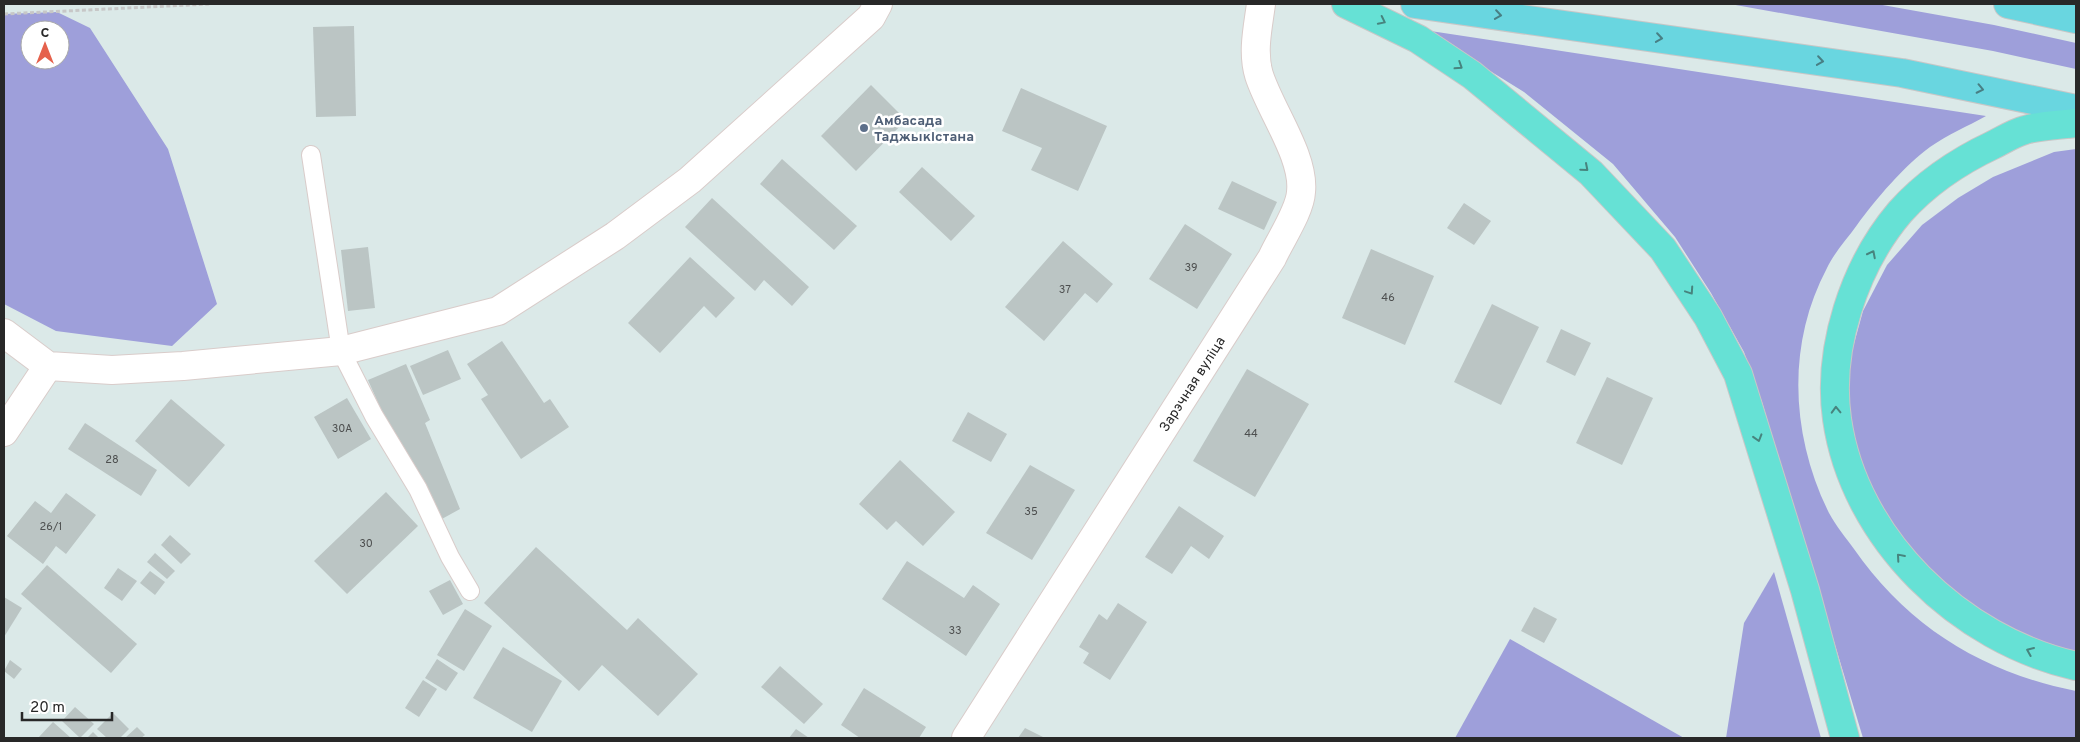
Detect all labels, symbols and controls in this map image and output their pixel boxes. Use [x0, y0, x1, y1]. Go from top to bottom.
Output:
one-way arrow [1494, 10, 1502, 20]
one-way arrow [1377, 15, 1386, 26]
north arrow [20, 20, 70, 70]
text: С [41, 25, 50, 42]
one-way arrow [1655, 32, 1663, 43]
one-way arrow [1816, 55, 1824, 66]
one-way arrow [1453, 60, 1462, 69]
one-way arrow [1975, 83, 1984, 94]
place label: Амбасада Таджыкістана [874, 113, 974, 146]
marker: Амбасада Таджыкістана [858, 122, 870, 134]
one-way arrow [1579, 162, 1588, 170]
one-way arrow [1866, 250, 1876, 259]
house number: 39 [1185, 261, 1197, 275]
house number: 37 [1059, 283, 1071, 297]
one-way arrow [1684, 285, 1693, 295]
house number: 46 [1381, 291, 1395, 305]
street label: Зарэчная вуліца [1156, 334, 1230, 436]
one-way arrow [1831, 406, 1842, 414]
house number: 30А [332, 422, 352, 436]
house number: 44 [1244, 427, 1258, 441]
one-way arrow [1752, 433, 1762, 441]
house number: 28 [105, 453, 119, 467]
house number: 35 [1024, 505, 1038, 519]
house number: 26/1 [40, 520, 62, 534]
house number: 30 [359, 537, 373, 551]
one-way arrow [1897, 553, 1906, 562]
house number: 33 [948, 624, 962, 638]
one-way arrow [2026, 647, 2035, 658]
scale bar [22, 690, 112, 722]
text: 20 m [30, 699, 65, 718]

